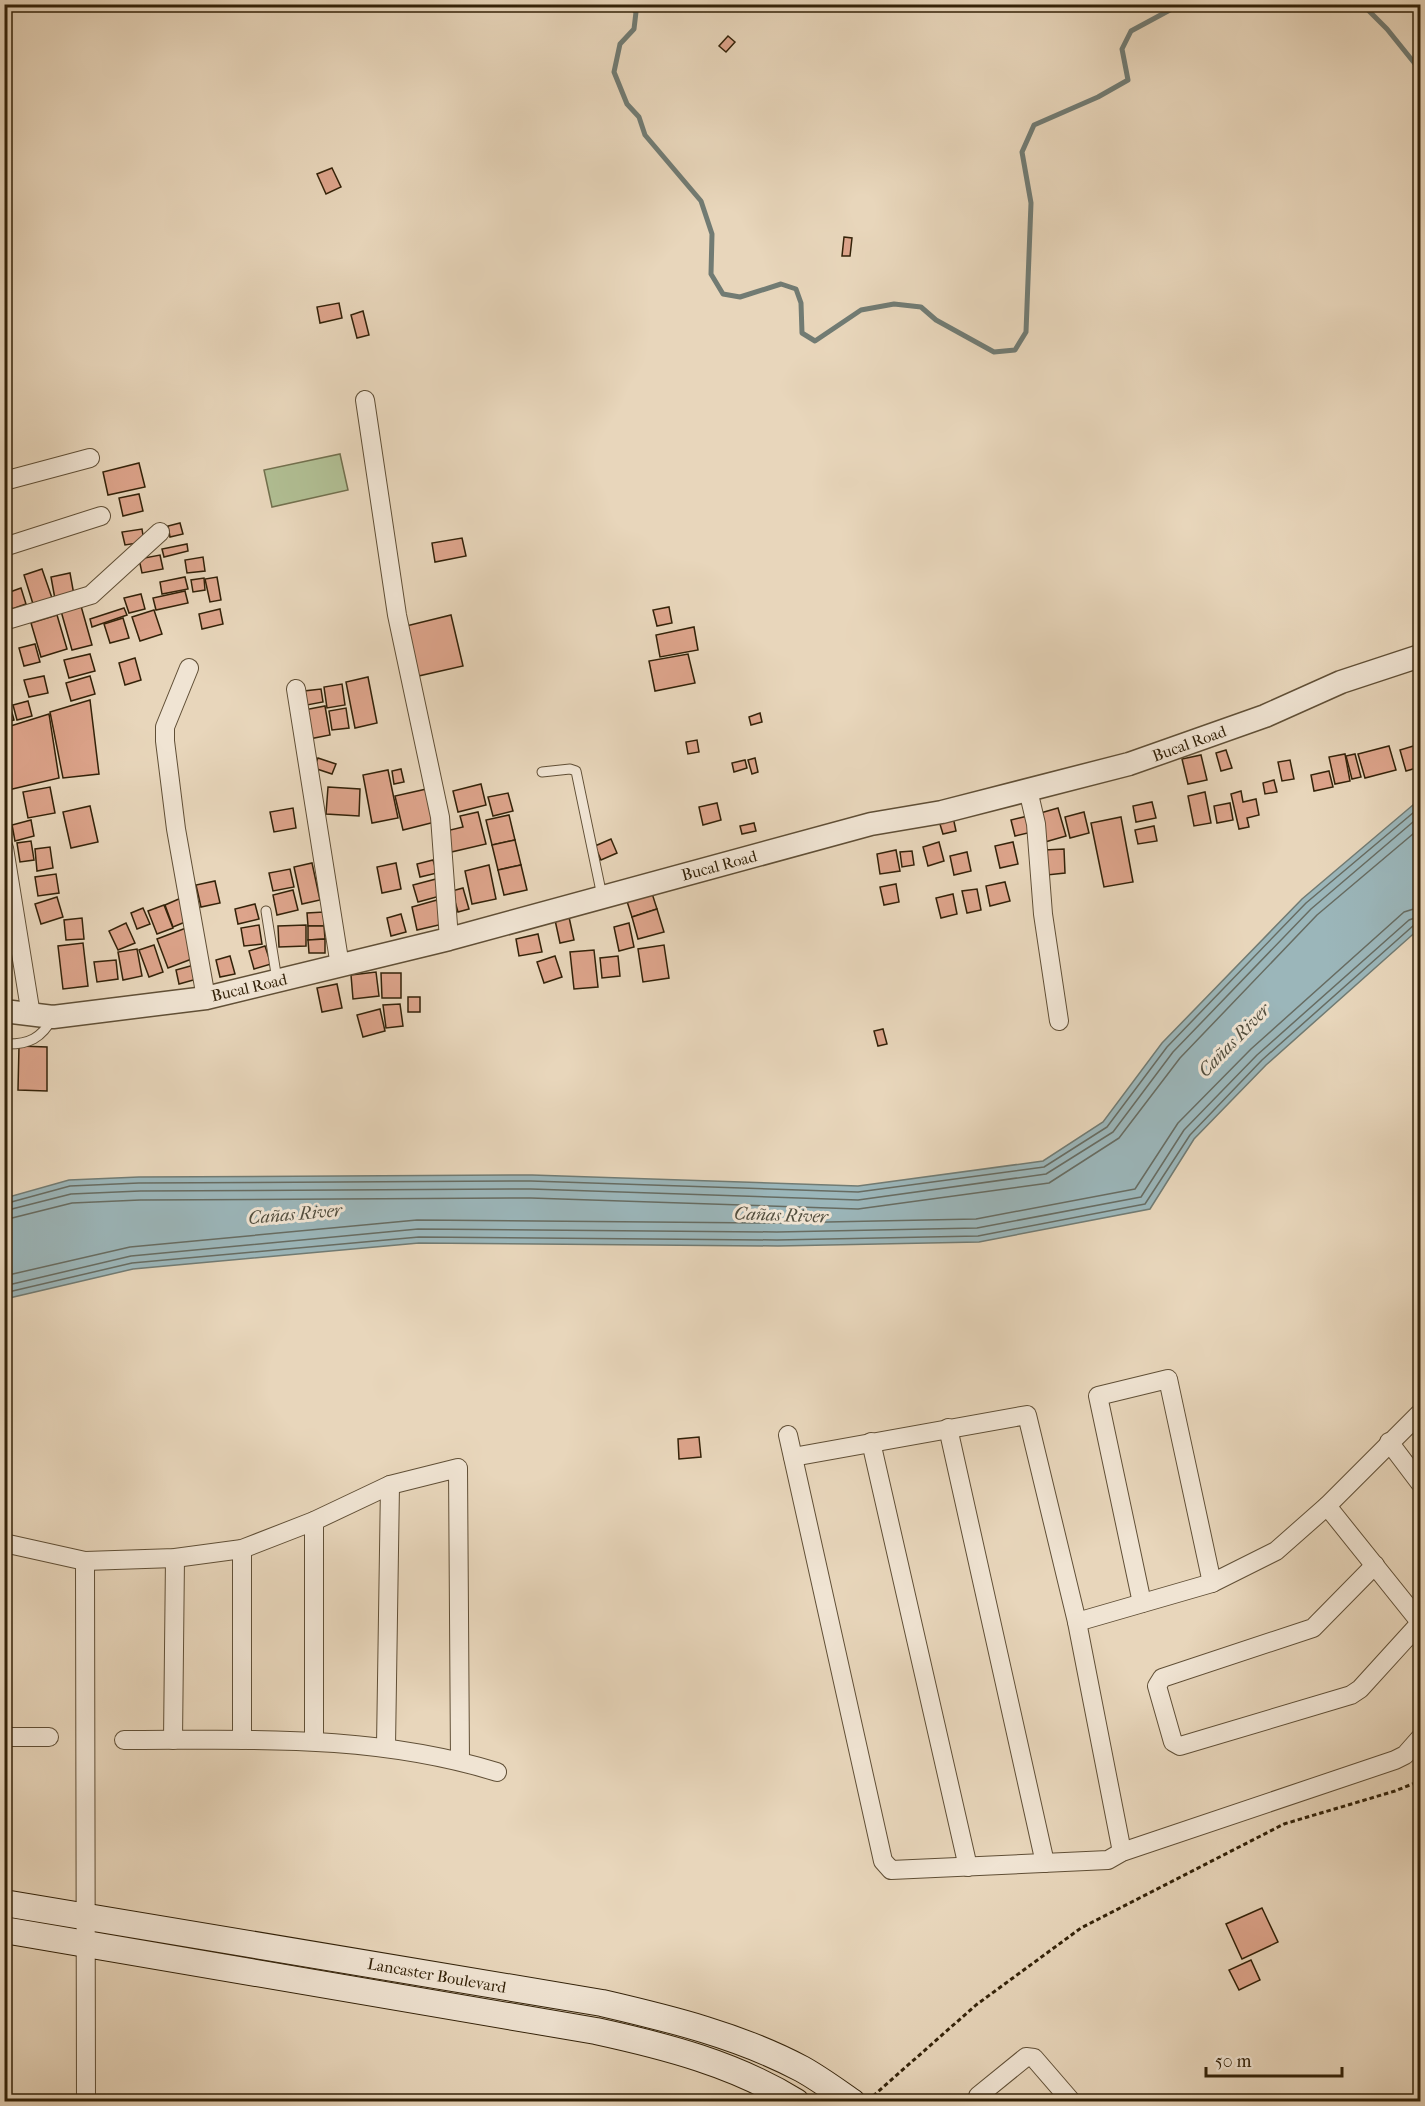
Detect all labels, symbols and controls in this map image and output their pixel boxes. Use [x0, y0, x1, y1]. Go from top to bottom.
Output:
street label: Bucal Road [1150, 721, 1229, 766]
street label: Bucal Road [679, 846, 759, 885]
street label: Bucal Road [209, 969, 289, 1005]
water label: Cañas River [1194, 998, 1276, 1081]
water label: Cañas River [247, 1200, 345, 1229]
water label: Cañas River [734, 1203, 830, 1228]
street label: Lancaster Boulevard [366, 1954, 508, 1997]
scale bar [1206, 2040, 1342, 2078]
text: 50 m [1215, 2051, 1252, 2072]

